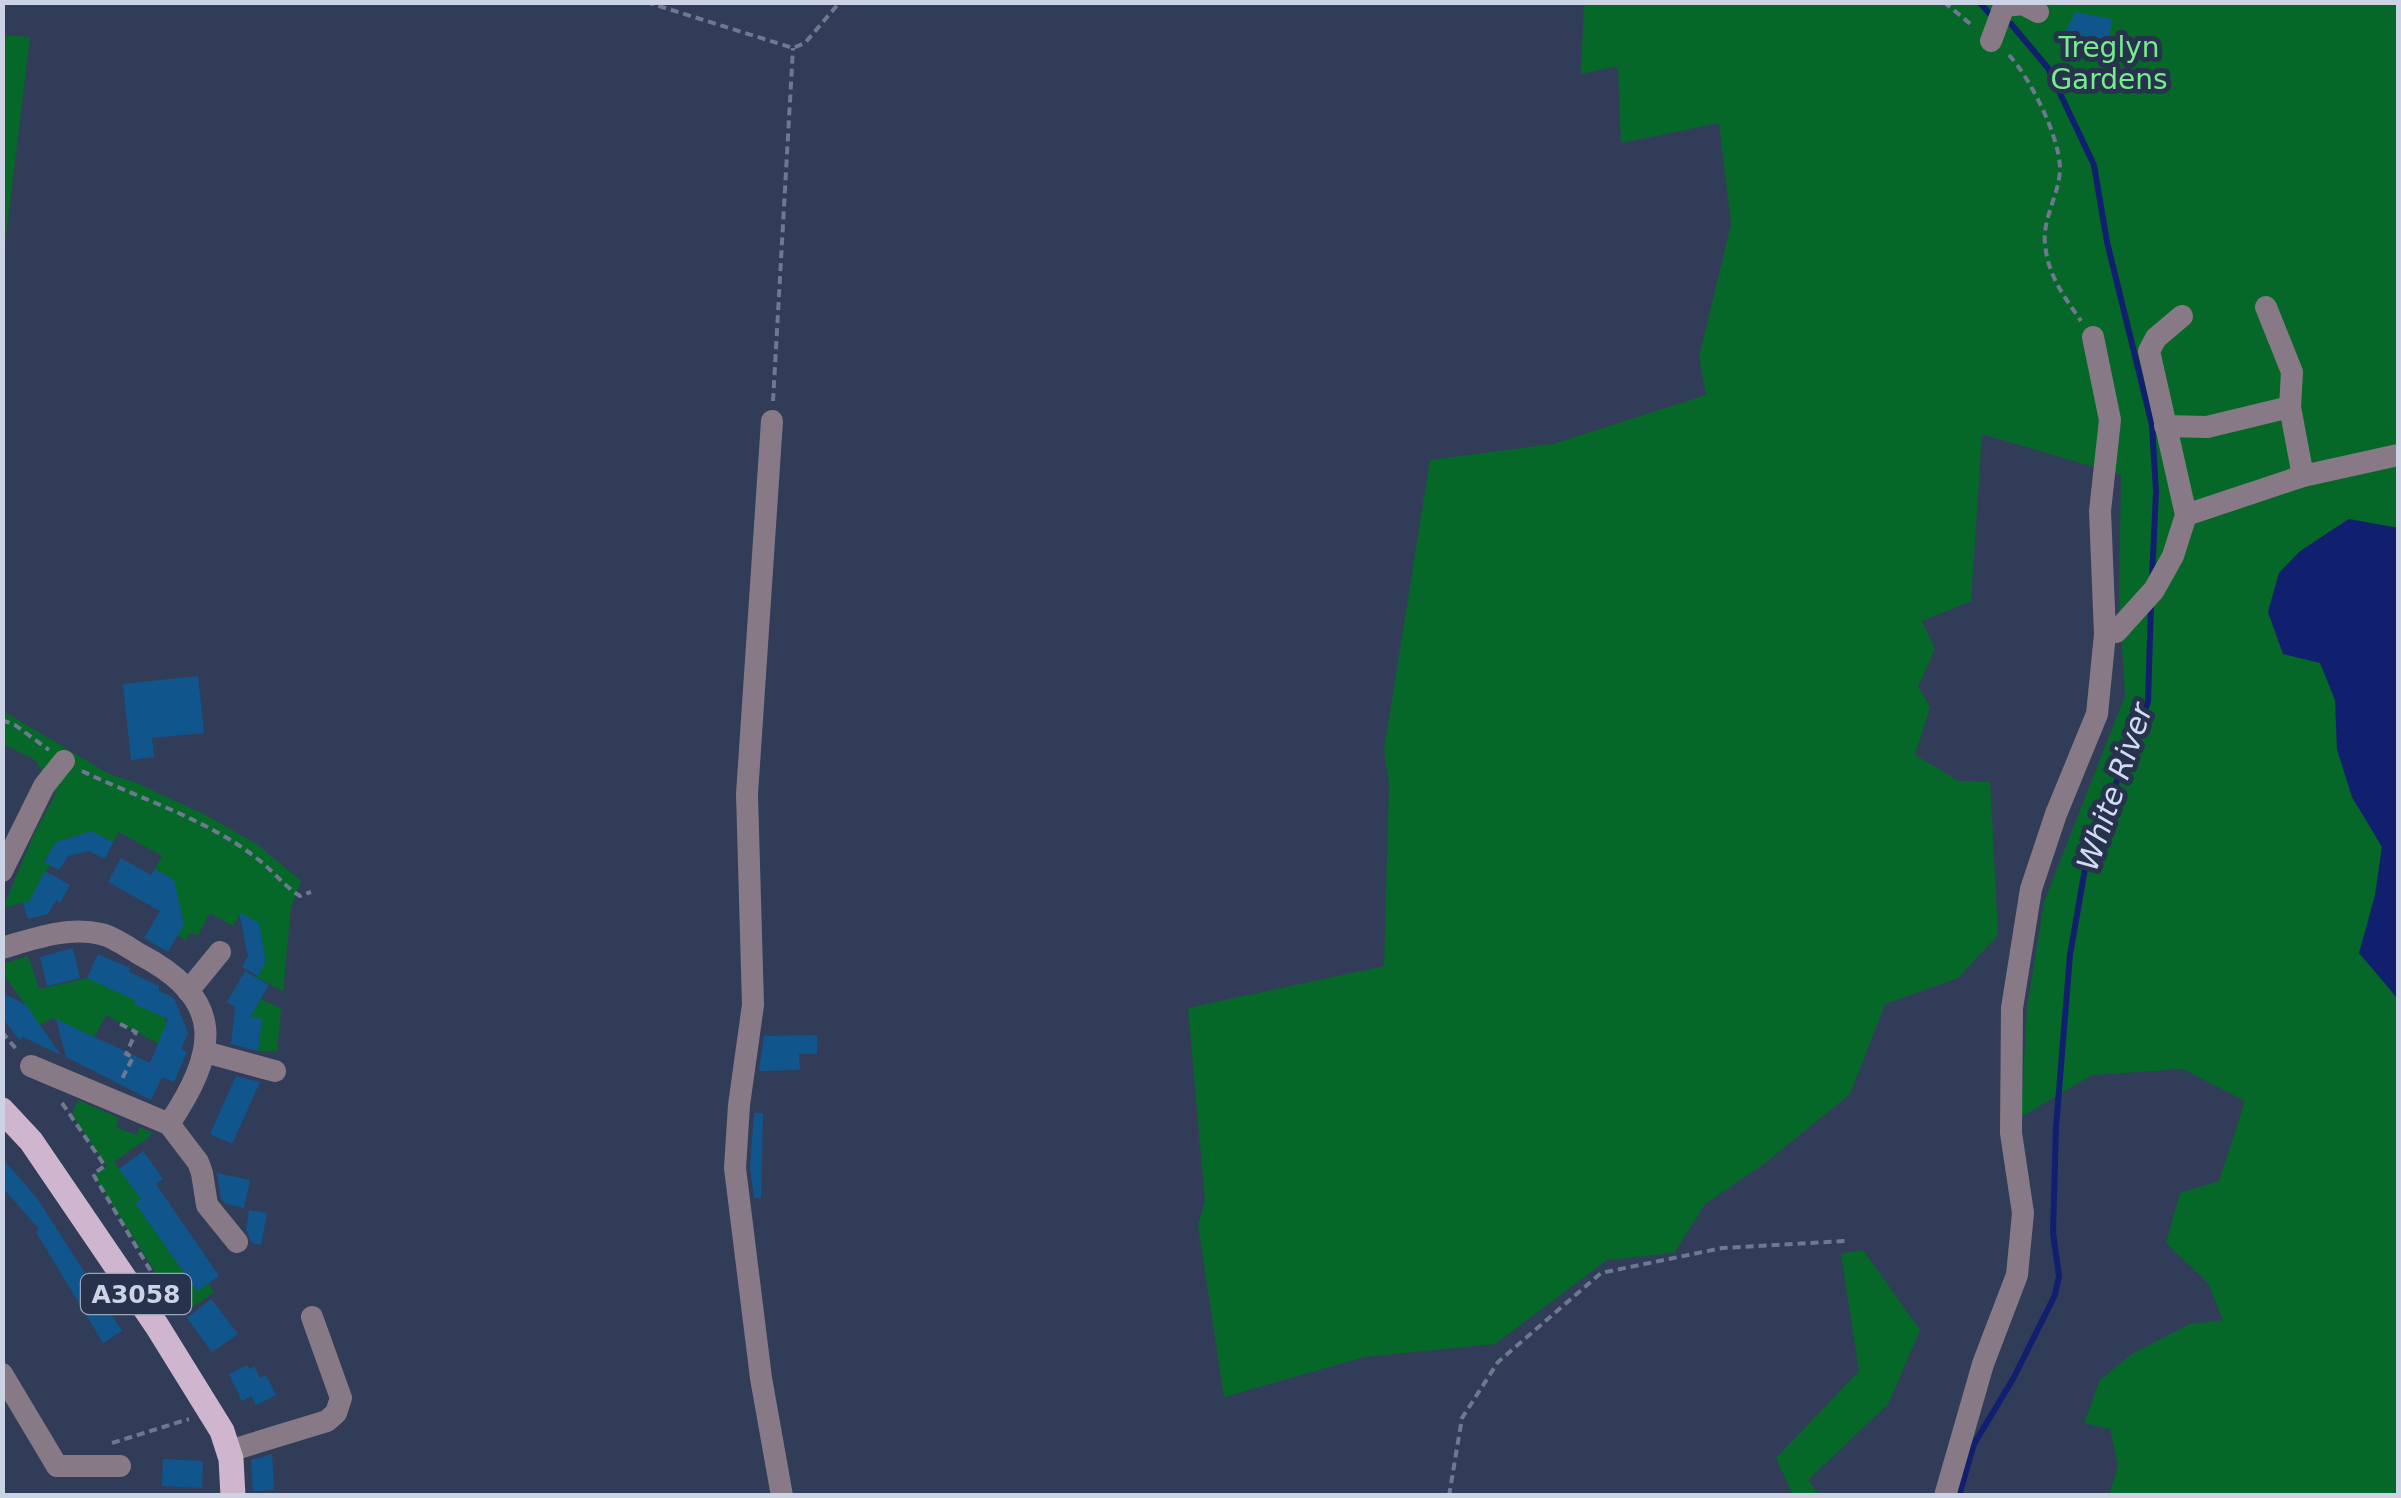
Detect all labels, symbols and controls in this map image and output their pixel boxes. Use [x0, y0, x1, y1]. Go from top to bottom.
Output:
park label: Treglyn Gardens [2050, 31, 2168, 96]
water label: White River [2070, 697, 2160, 875]
road number: A3058 [81, 1274, 191, 1314]

